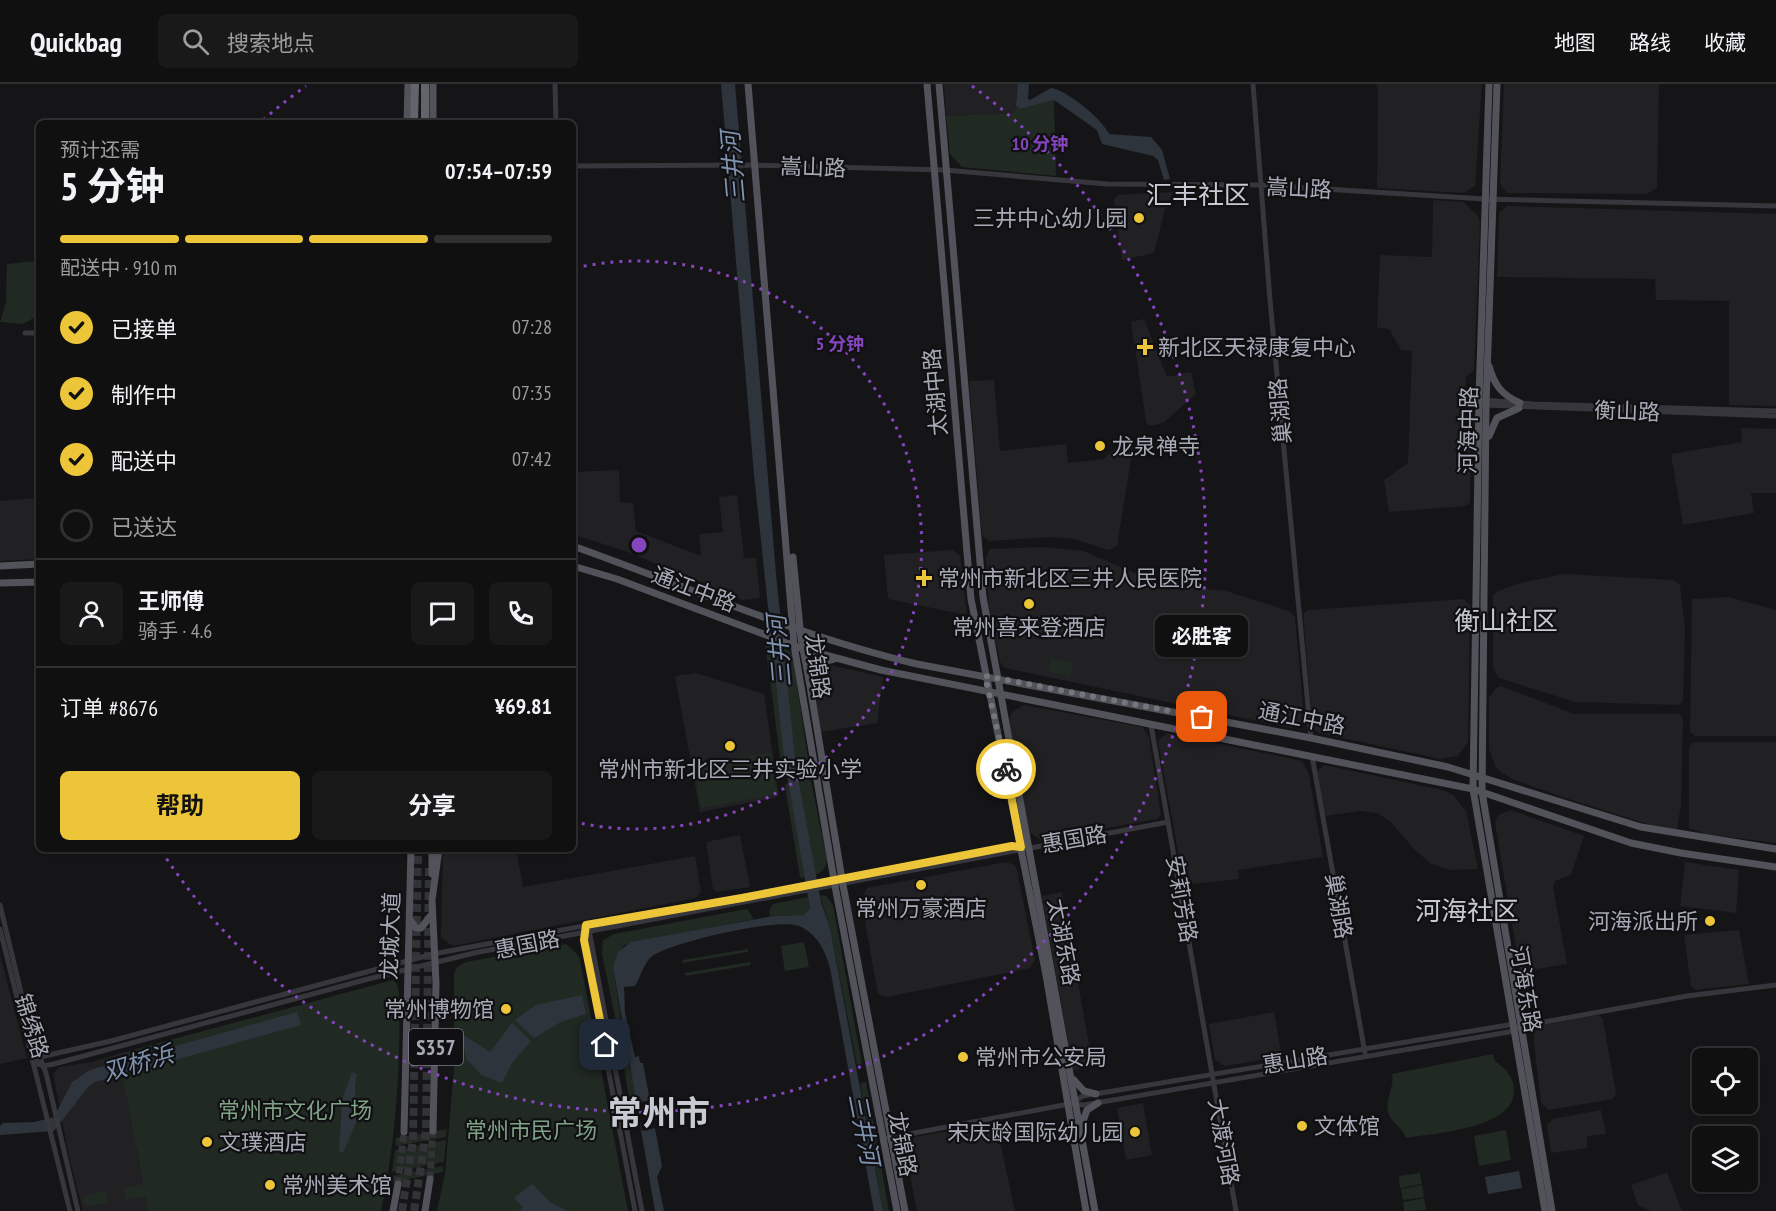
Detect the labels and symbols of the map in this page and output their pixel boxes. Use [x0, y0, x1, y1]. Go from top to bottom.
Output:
water label: 三井河 [714, 126, 752, 204]
text: 10 分钟 [1012, 132, 1068, 155]
street label: 嵩山路 [780, 152, 846, 182]
street label: 嵩山路 [1265, 172, 1333, 204]
district label: 汇丰社区 [1146, 178, 1250, 211]
place label: 三井中心幼儿园 [973, 204, 1127, 232]
marker: 三井中心幼儿园 [1132, 211, 1146, 225]
text: 5 分钟 [816, 332, 864, 355]
place label: 新北区天禄康复中心 [1158, 333, 1356, 361]
marker: 新北区天禄康复中心 [1136, 338, 1154, 356]
street label: 太湖中路 [917, 347, 953, 437]
street label: 巢湖路 [1263, 377, 1297, 445]
street label: 河海中路 [1453, 386, 1483, 474]
street label: 衡山路 [1594, 396, 1660, 426]
place label: 龙泉禅寺 [1112, 432, 1200, 460]
marker: 龙泉禅寺 [1093, 439, 1107, 453]
centre of rings [629, 535, 649, 555]
street label: 通江中路 [648, 560, 740, 618]
place label: 常州市新北区三井人民医院 [938, 564, 1202, 592]
marker: 常州市新北区三井人民医院 [915, 569, 933, 587]
marker: 常州喜来登酒店 [1022, 597, 1036, 611]
district label: 衡山社区 [1454, 604, 1558, 637]
water label: 三井河 [760, 610, 798, 688]
place label: 常州喜来登酒店 [952, 613, 1106, 641]
callout: 必胜客 [1156, 615, 1248, 657]
street label: 龙锦路 [800, 631, 836, 701]
pin [1176, 691, 1227, 742]
street label: 通江中路 [1256, 696, 1348, 740]
marker: 常州市新北区三井实验小学 [723, 739, 737, 753]
courier [976, 739, 1036, 799]
place label: 常州市新北区三井实验小学 [598, 755, 862, 783]
street label: 惠国路 [1039, 819, 1109, 859]
street label: 安莉芳路 [1161, 853, 1203, 945]
street label: 巢湖路 [1319, 871, 1359, 941]
marker: 常州万豪酒店 [914, 878, 928, 892]
street label: 龙城大道 [374, 892, 406, 980]
place label: 常州万豪酒店 [855, 894, 987, 922]
district label: 河海社区 [1415, 894, 1519, 927]
street label: 太湖东路 [1042, 896, 1086, 988]
place label: 河海派出所 [1588, 907, 1698, 935]
marker: 河海派出所 [1703, 914, 1717, 928]
street label: 惠国路 [492, 924, 562, 964]
street label: 河海东路 [1505, 943, 1547, 1035]
street label: 锦绣路 [9, 990, 55, 1062]
place label: 常州博物馆 [384, 995, 494, 1023]
marker: 常州博物馆 [499, 1002, 513, 1016]
pin [579, 1019, 630, 1070]
road number: S357 [409, 1029, 463, 1065]
water label: 双桥浜 [99, 1038, 179, 1088]
street label: 惠山路 [1260, 1041, 1330, 1079]
place label: 常州市公安局 [975, 1043, 1107, 1071]
marker: 常州市公安局 [956, 1050, 970, 1064]
district label: 常州市 [608, 1090, 710, 1134]
water label: 三井河 [842, 1091, 887, 1171]
park label: 常州市文化广场 [218, 1096, 372, 1124]
street label: 大渡河路 [1203, 1096, 1245, 1188]
street label: 龙锦路 [883, 1109, 923, 1179]
place label: 文体馆 [1314, 1112, 1380, 1140]
park label: 常州市民广场 [465, 1116, 597, 1144]
place label: 宋庆龄国际幼儿园 [947, 1118, 1123, 1146]
marker: 文体馆 [1295, 1119, 1309, 1133]
marker: 宋庆龄国际幼儿园 [1128, 1125, 1142, 1139]
place label: 文璞酒店 [219, 1128, 307, 1156]
marker: 文璞酒店 [200, 1135, 214, 1149]
place label: 常州美术馆 [282, 1171, 392, 1199]
marker: 常州美术馆 [263, 1178, 277, 1192]

